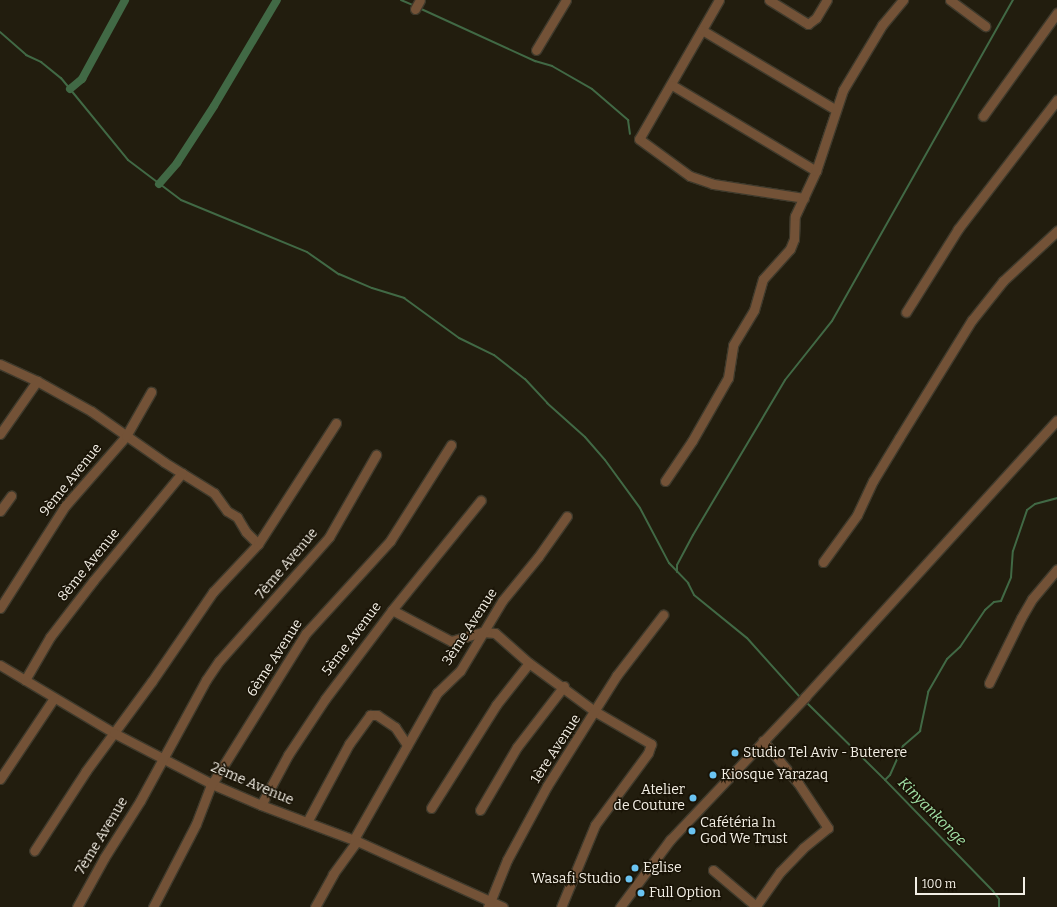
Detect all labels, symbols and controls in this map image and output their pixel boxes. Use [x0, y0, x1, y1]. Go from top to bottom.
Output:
street label: 9ème Avenue [36, 440, 106, 520]
street label: 8ème Avenue [54, 525, 124, 605]
street label: 7ème Avenue [252, 525, 322, 603]
street label: 3ème Avenue [439, 585, 501, 669]
street label: 5ème Avenue [319, 599, 385, 679]
street label: 6ème Avenue [244, 616, 306, 700]
street label: 1ère Avenue [527, 711, 585, 787]
place label: Studio Tel Aviv - Buterere [743, 745, 907, 761]
marker: Studio Tel Aviv - Buterere [730, 748, 740, 758]
street label: 2ème Avenue [208, 759, 296, 809]
place label: Kiosque Yarazaq [721, 767, 828, 783]
marker: Kiosque Yarazaq [708, 770, 718, 780]
water label: Kinyankonge [894, 774, 970, 850]
place label: Atelier de Couture [614, 782, 685, 814]
marker: Atelier de Couture [688, 793, 698, 803]
street label: 7ème Avenue [72, 794, 132, 878]
place label: Cafétéria In God We Trust [700, 815, 788, 848]
marker: Cafétéria In God We Trust [687, 826, 697, 836]
place label: Eglise [643, 860, 682, 876]
marker: Eglise [630, 863, 640, 873]
scale bar [917, 869, 1027, 895]
place label: Wasafi Studio [531, 871, 621, 887]
marker: Wasafi Studio [624, 874, 634, 884]
text: 100 m [922, 877, 956, 891]
place label: Full Option [649, 885, 721, 901]
marker: Full Option [636, 888, 646, 898]

